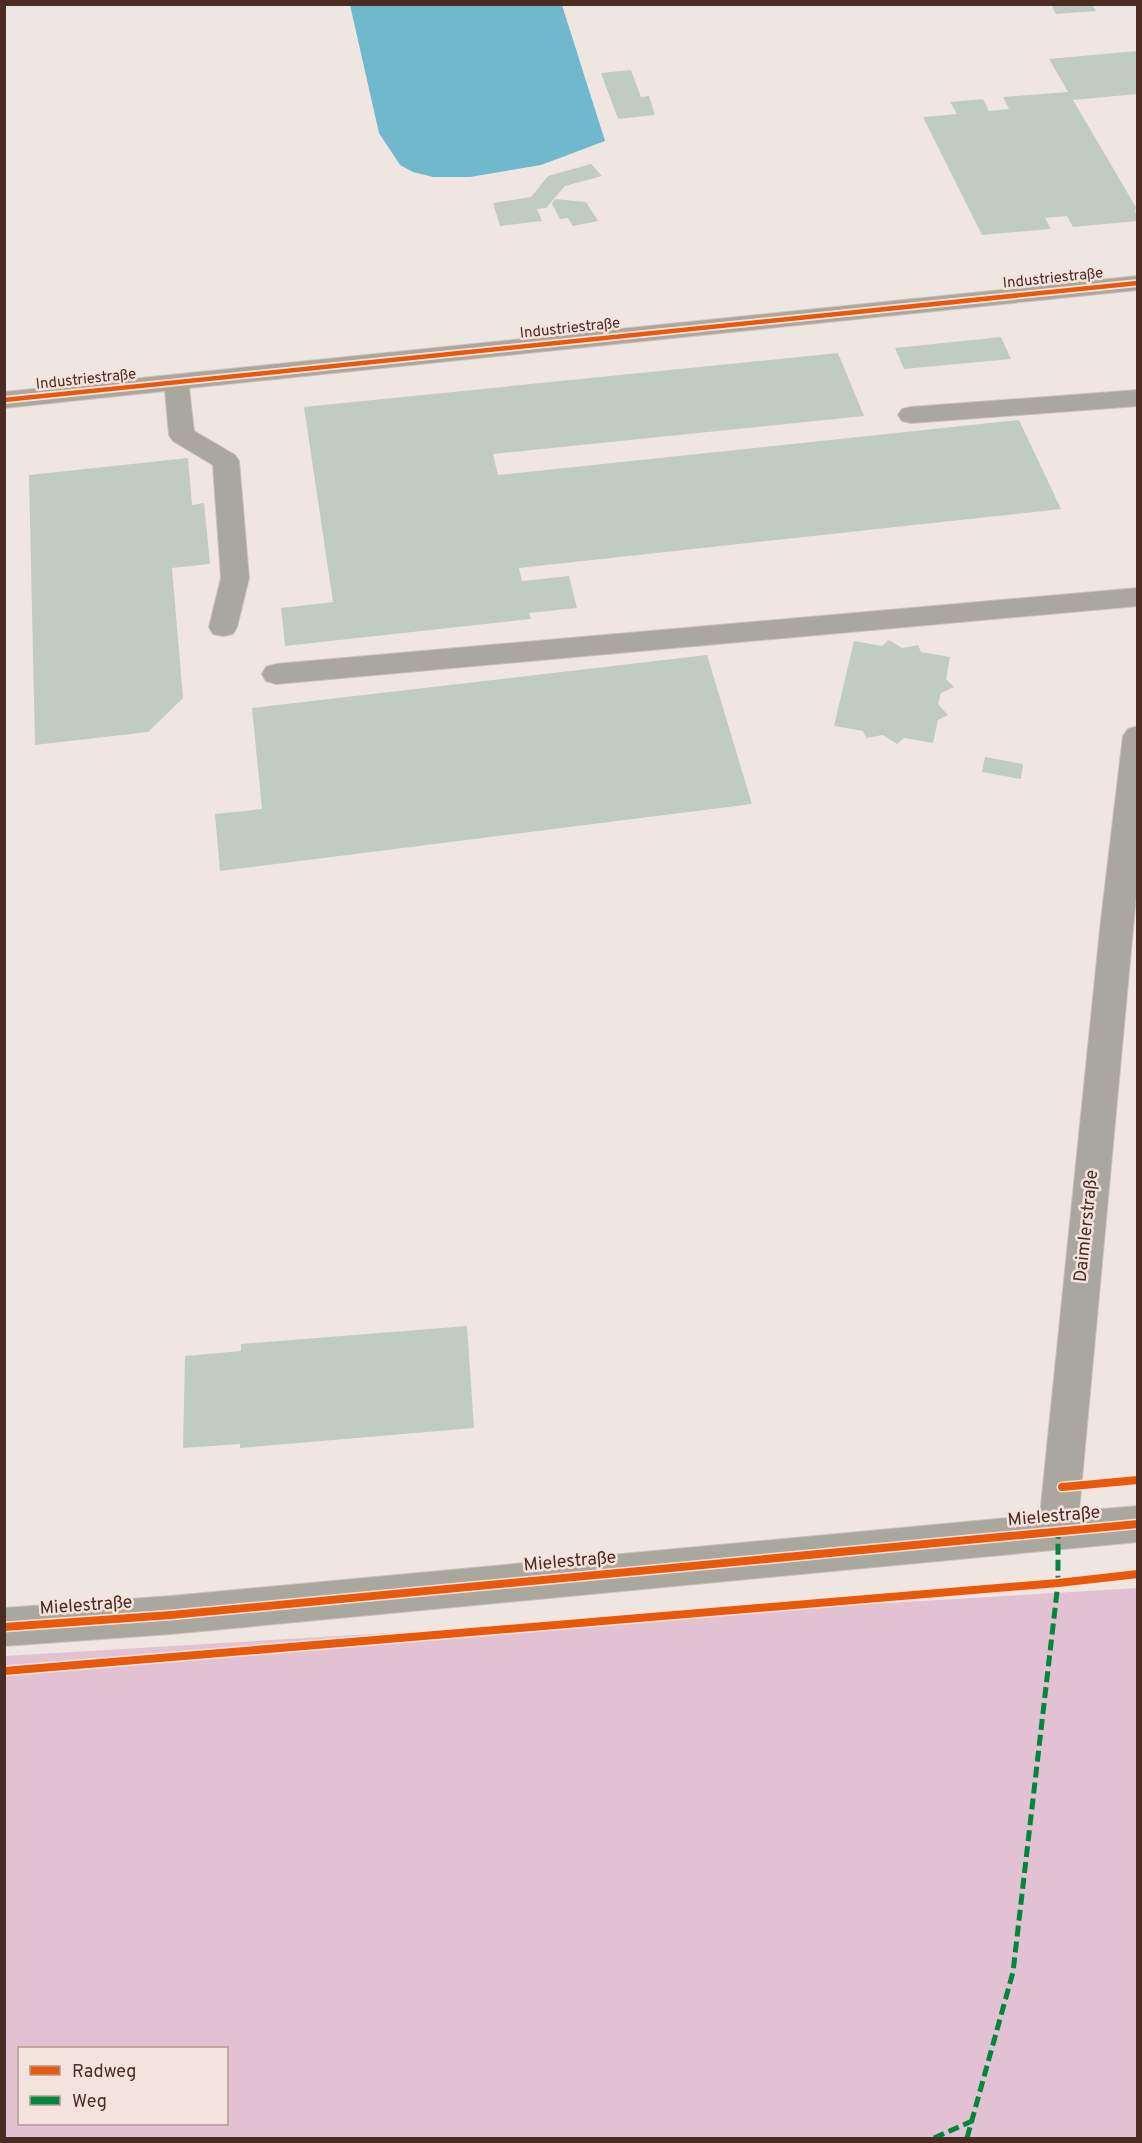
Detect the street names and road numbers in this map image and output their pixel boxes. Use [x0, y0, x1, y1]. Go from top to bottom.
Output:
street label: Industriestraße [1002, 264, 1104, 294]
street label: Industriestraße [519, 314, 621, 344]
street label: Industriestraße [35, 365, 137, 395]
street label: Daimlerstraße [1070, 1169, 1104, 1283]
street label: Mielestraße [1007, 1501, 1101, 1533]
street label: Mielestraße [523, 1546, 617, 1578]
street label: Mielestraße [39, 1591, 133, 1621]

